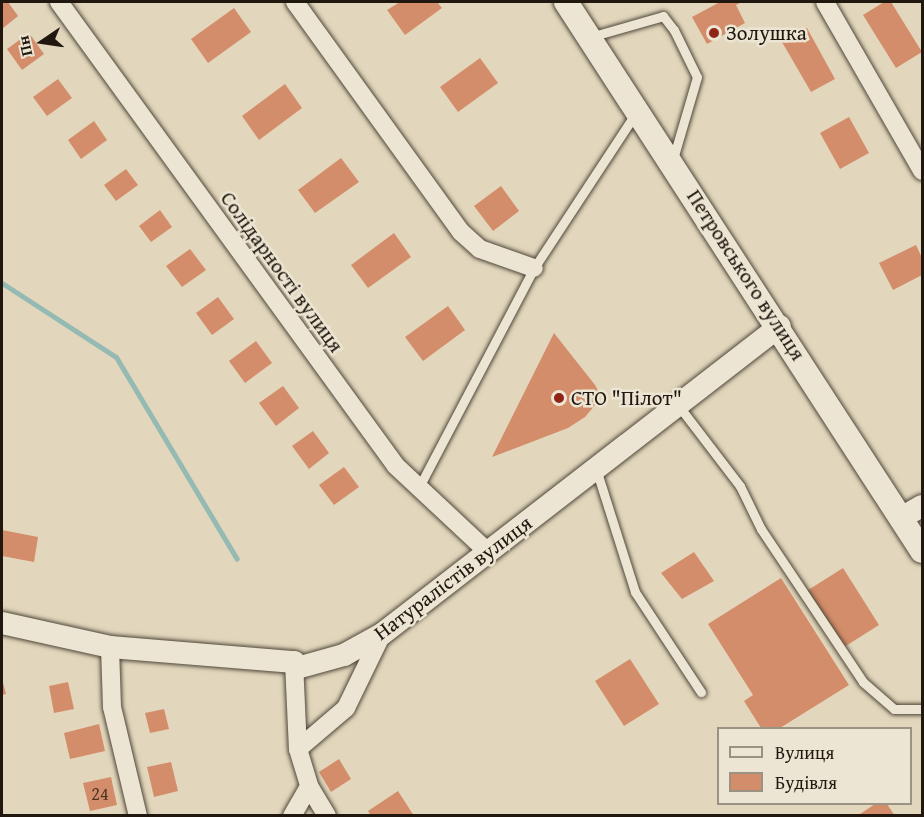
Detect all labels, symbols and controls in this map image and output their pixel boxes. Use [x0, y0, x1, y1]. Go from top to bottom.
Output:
north arrow [12, 12, 72, 72]
place label: Золушка [726, 20, 807, 46]
marker: Золушка [707, 26, 721, 40]
text: Пн [10, 33, 38, 59]
street label: Петровського вулиця [681, 185, 811, 365]
street label: Солідарності вулиця [215, 187, 349, 357]
place label: СТО "Пілот" [571, 385, 682, 411]
marker: СТО "Пілот" [552, 391, 566, 405]
street label: Натуралістів вулиця [369, 510, 537, 646]
legend [717, 727, 912, 805]
text: Вулиця [775, 739, 834, 766]
text: Будівля [775, 769, 837, 796]
house number: 24 [91, 783, 109, 805]

